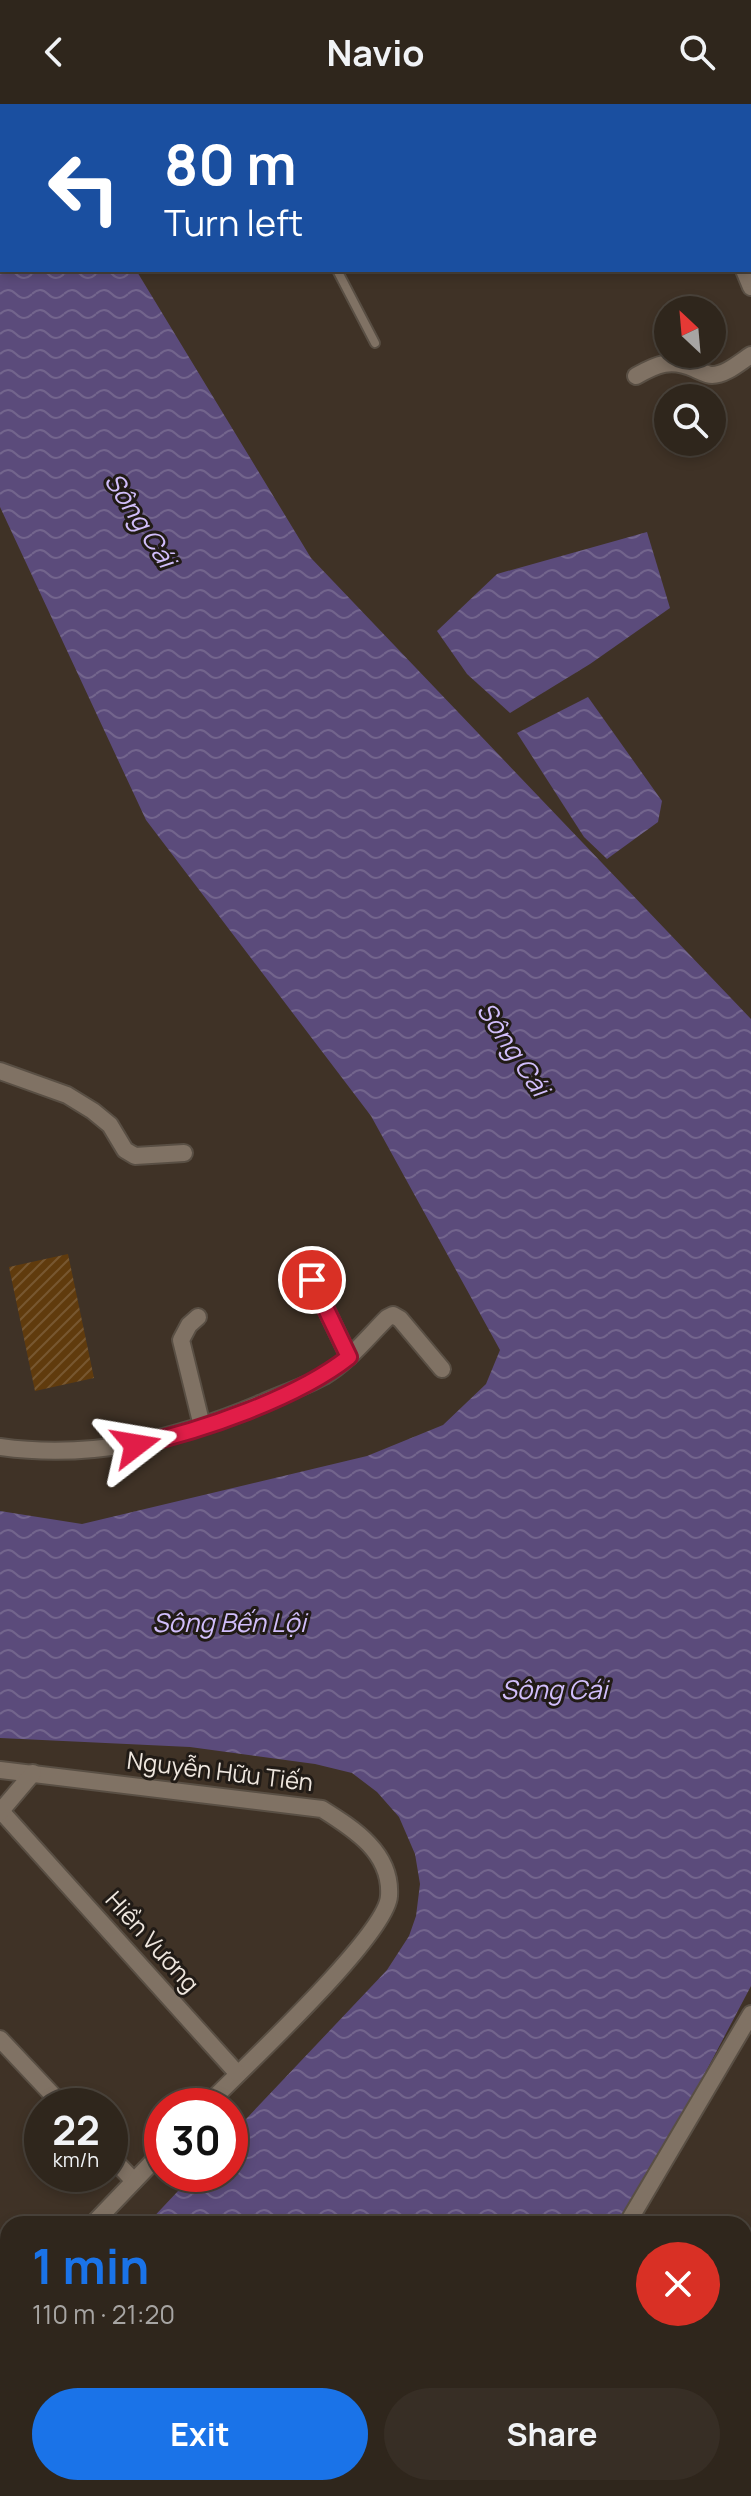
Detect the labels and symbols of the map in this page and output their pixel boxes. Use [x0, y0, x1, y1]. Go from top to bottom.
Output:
north arrow [654, 296, 726, 368]
water label: Sông Cái [97, 465, 187, 576]
water label: Sông Cái [469, 994, 560, 1105]
pin [278, 1246, 346, 1314]
position arrow [94, 1403, 178, 1487]
water label: Sông Bến Lội [152, 1604, 309, 1640]
water label: Sông Cái [501, 1671, 610, 1707]
street label: Nguyễn Hữu Tiến [125, 1743, 315, 1798]
street label: Hiền Vương [99, 1883, 207, 1999]
speed limit sign: 30 [144, 2088, 248, 2192]

